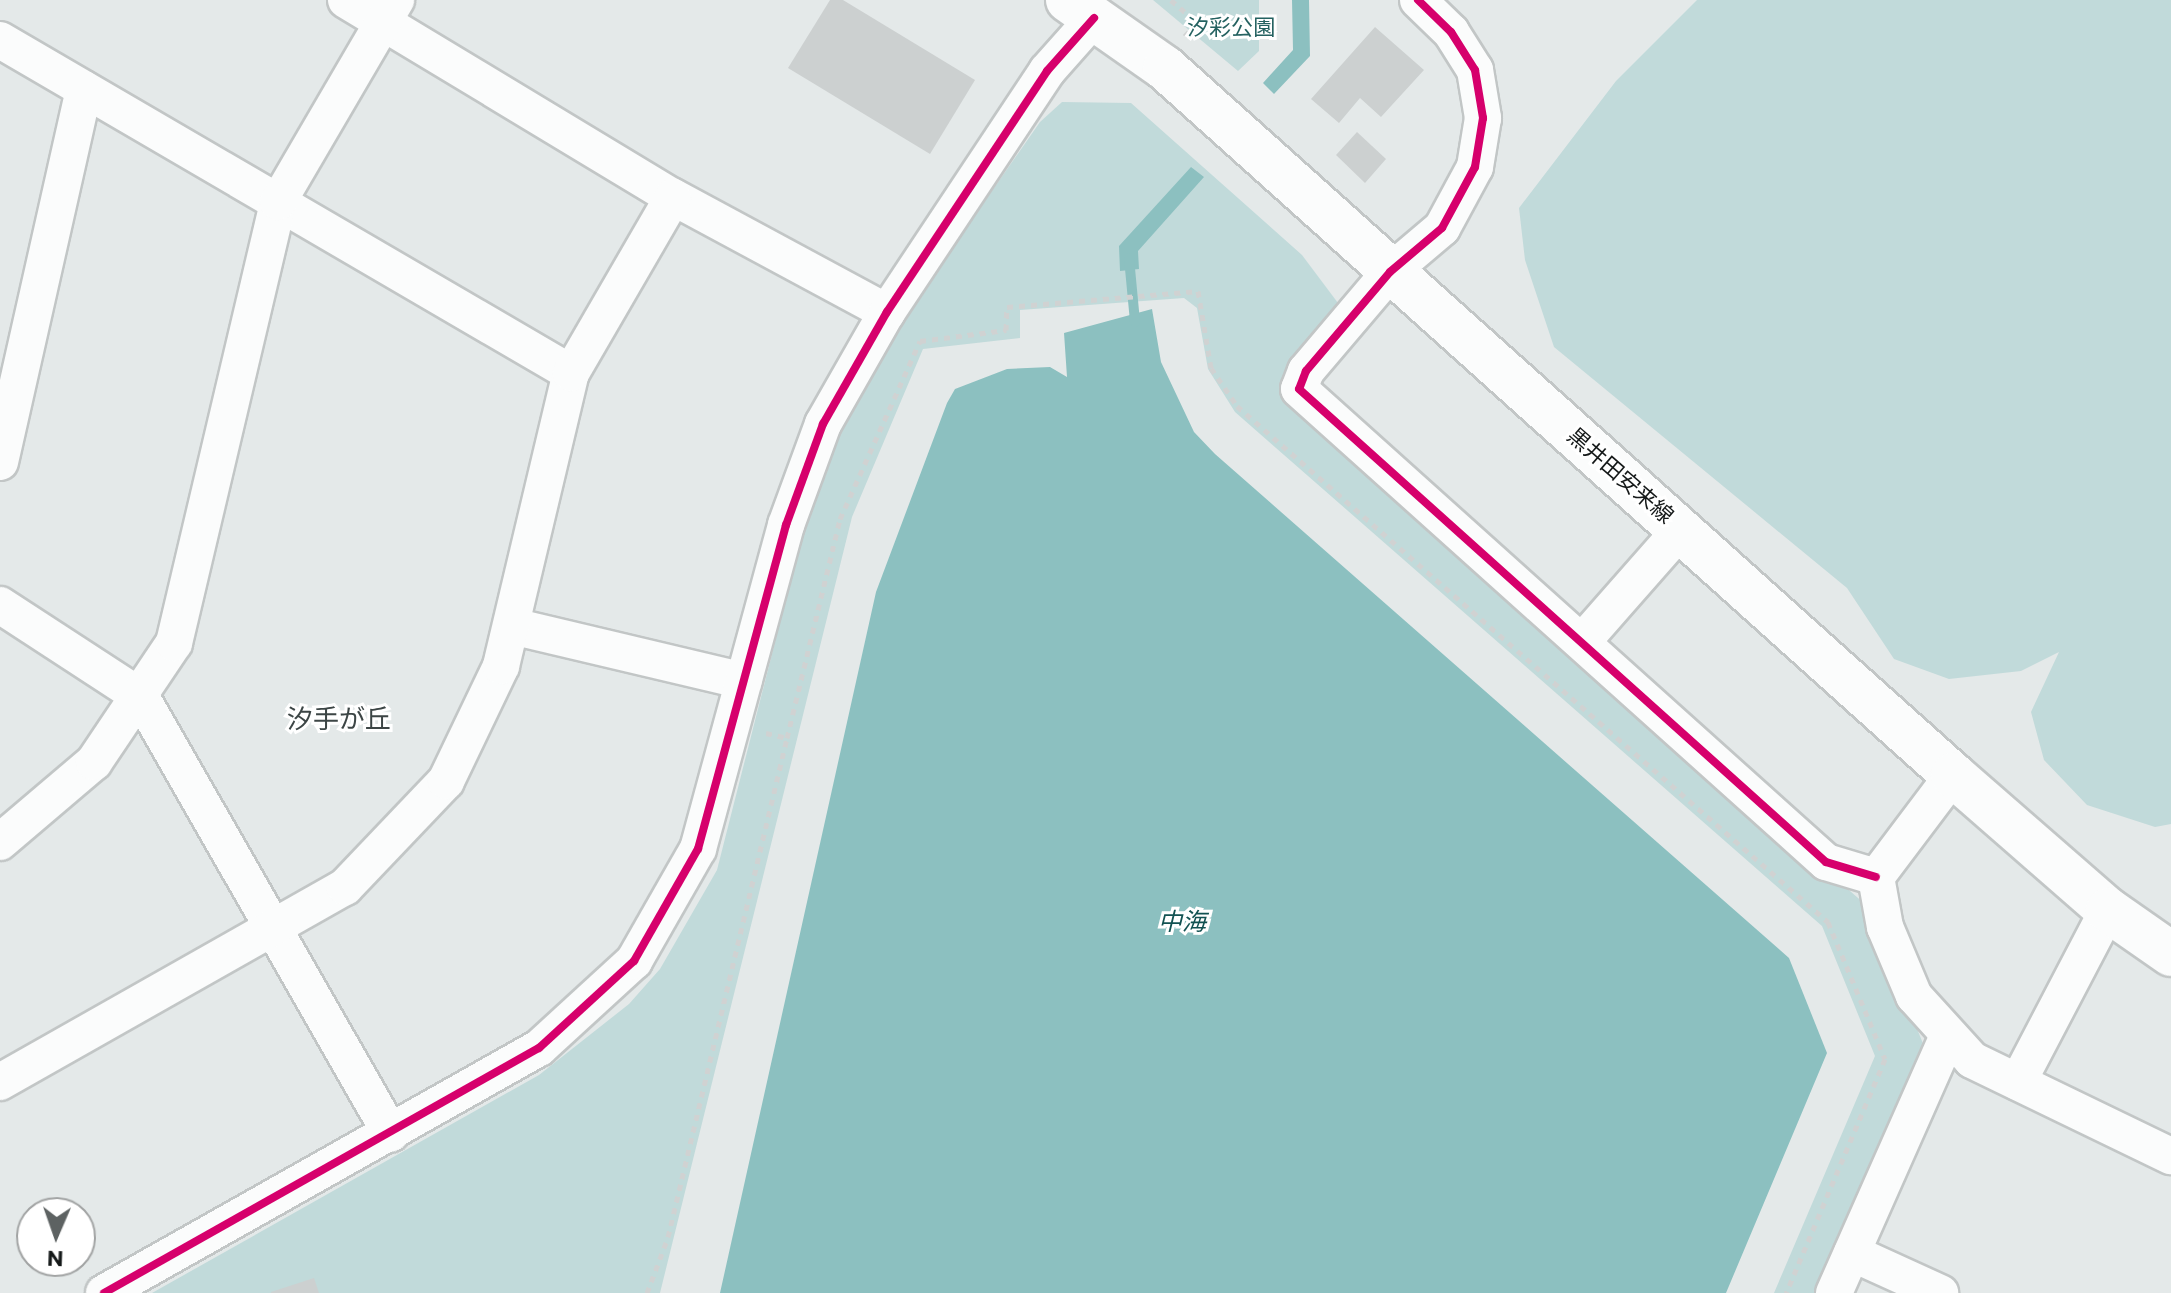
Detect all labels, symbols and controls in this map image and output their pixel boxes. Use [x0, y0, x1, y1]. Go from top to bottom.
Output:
park label: 汐彩公園 [1187, 14, 1275, 40]
street label: 黒井田安来線 [1563, 422, 1679, 528]
district label: 汐手が丘 [287, 702, 391, 734]
water label: 中海 [1158, 907, 1206, 935]
north arrow [16, 1197, 96, 1277]
text: N [46, 1246, 64, 1273]

